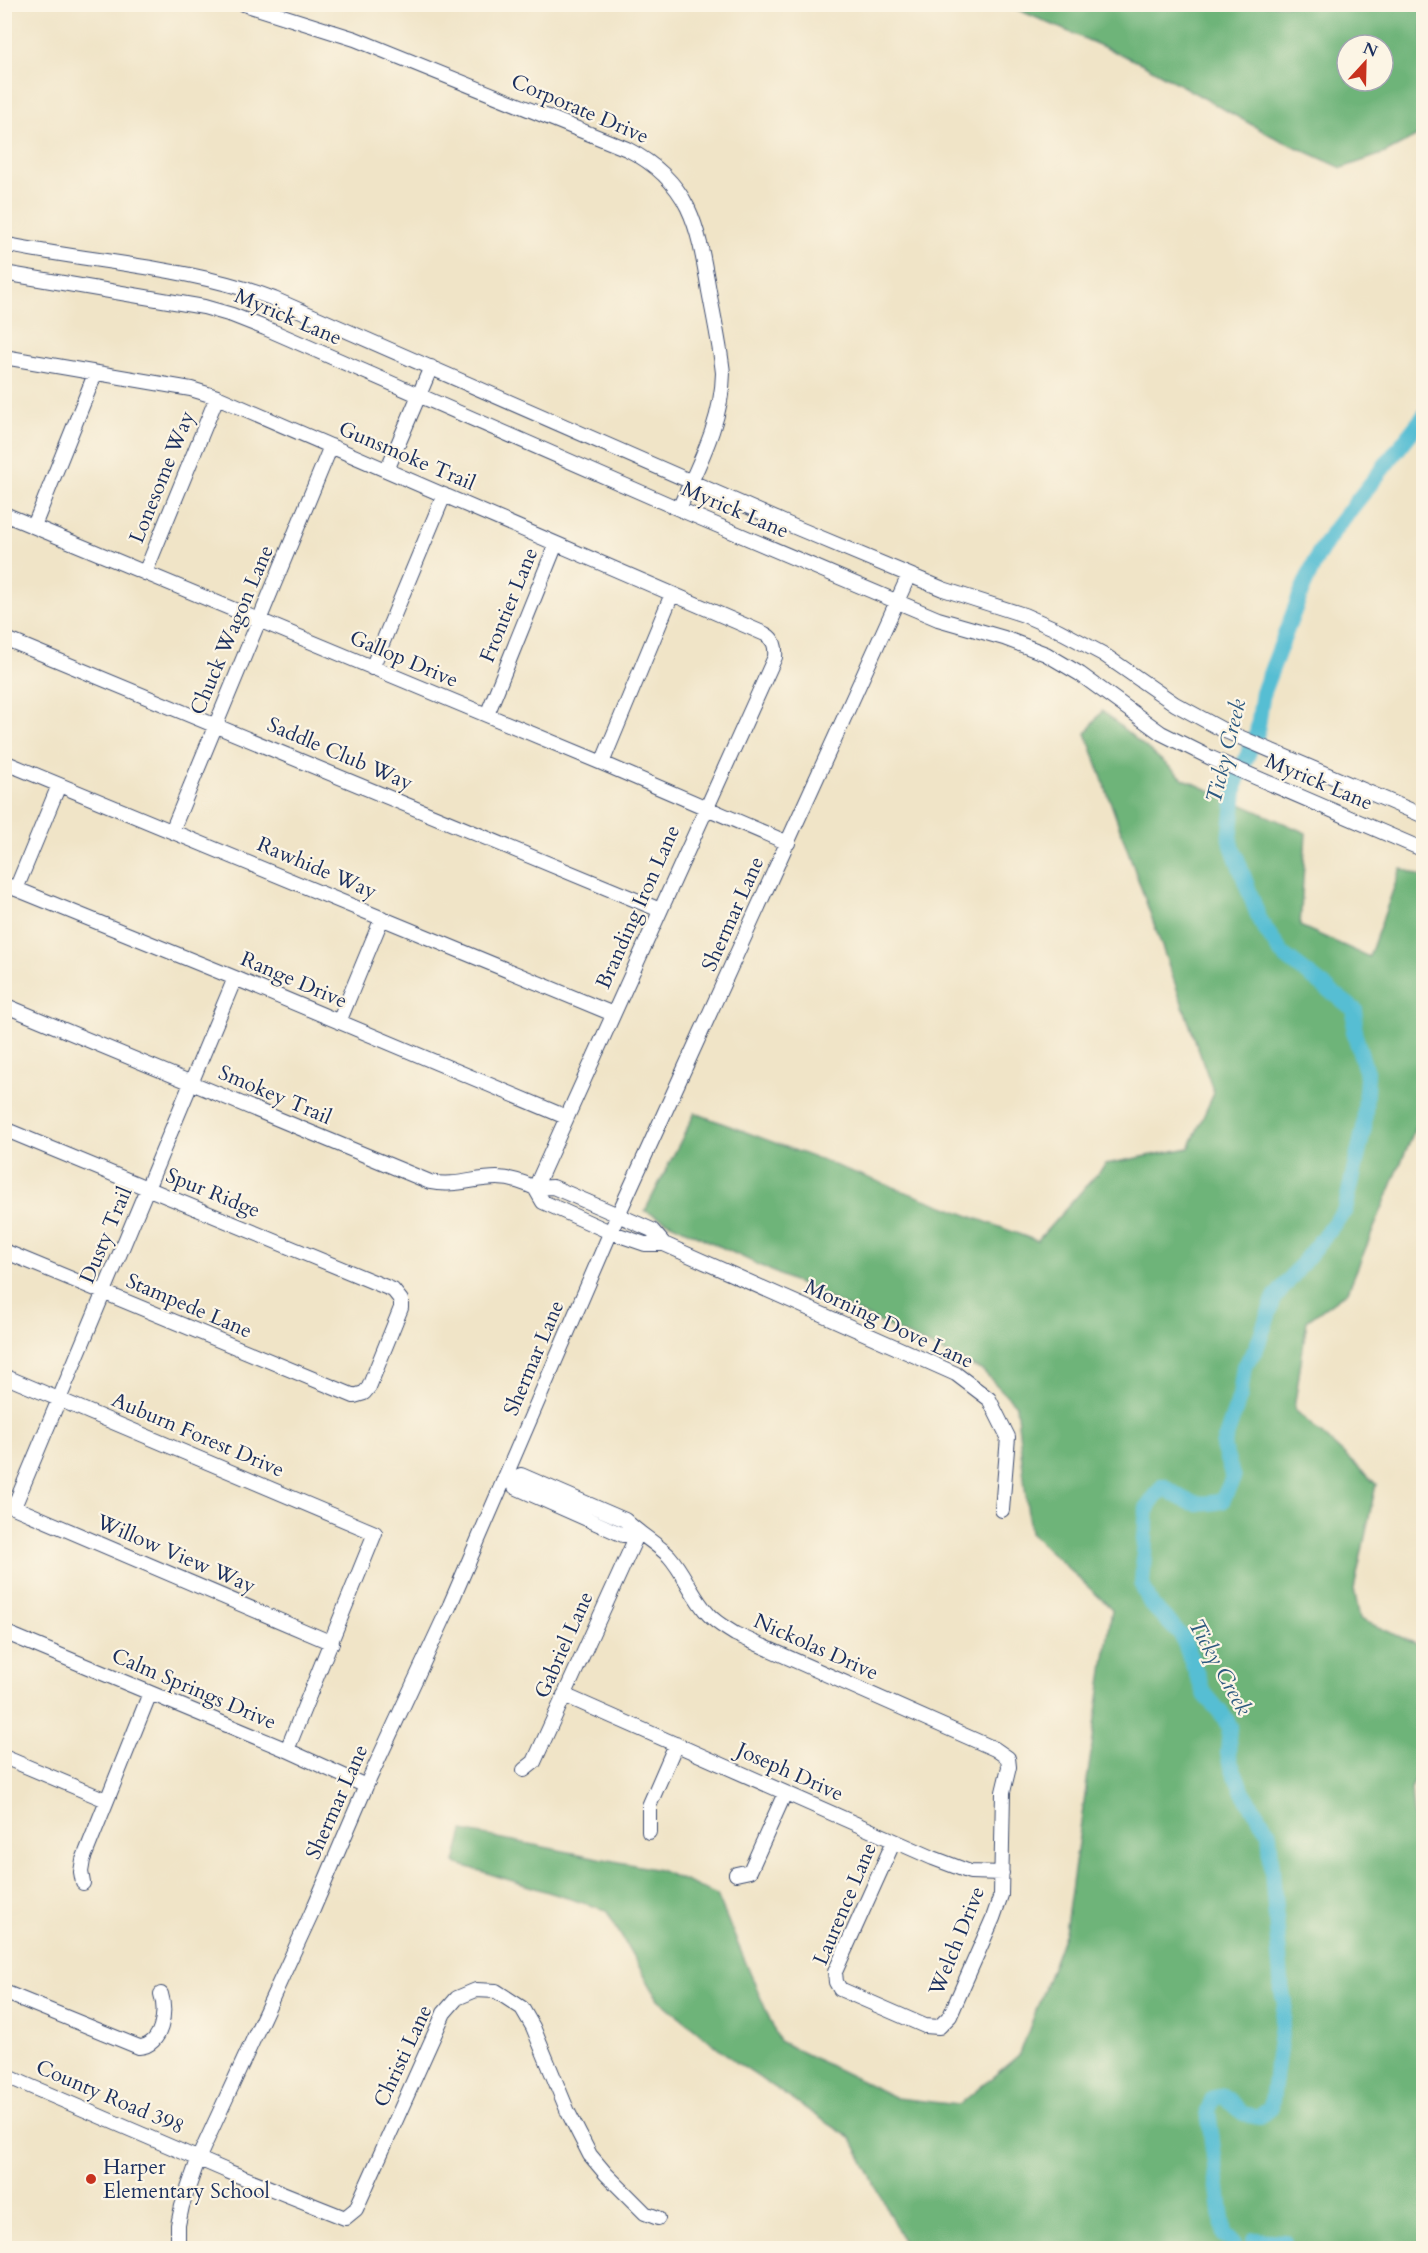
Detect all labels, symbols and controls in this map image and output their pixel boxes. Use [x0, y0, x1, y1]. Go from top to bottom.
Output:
north arrow [1335, 33, 1395, 93]
text: N [1360, 37, 1381, 63]
street label: Corporate Drive [507, 67, 653, 151]
street label: Myrick Lane [230, 281, 346, 353]
street label: Lonesome Way [122, 407, 202, 547]
street label: Gunsmoke Trail [334, 414, 480, 498]
street label: Myrick Lane [677, 474, 793, 546]
street label: Chuck Wagon Lane [183, 541, 281, 719]
street label: Frontier Lane [473, 543, 545, 667]
street label: Gallop Drive [345, 623, 463, 695]
water label: Ticky Creek [1199, 696, 1253, 806]
street label: Saddle Club Way [263, 710, 417, 798]
street label: Myrick Lane [1261, 746, 1377, 818]
street label: Branding Iron Lane [589, 821, 687, 993]
street label: Rawhide Way [253, 830, 381, 906]
street label: Shermar Lane [695, 852, 771, 976]
street label: Range Drive [236, 945, 352, 1015]
street label: Smokey Trail [214, 1058, 336, 1132]
street label: Spur Ridge [161, 1161, 265, 1225]
street label: Dusty Trail [73, 1182, 139, 1288]
street label: Stampede Lane [122, 1266, 256, 1346]
street label: Morning Dove Lane [800, 1272, 978, 1376]
street label: Shermar Lane [497, 1296, 571, 1420]
street label: Auburn Forest Drive [107, 1385, 289, 1485]
street label: Willow View Way [91, 1507, 260, 1601]
street label: Gabriel Lane [528, 1587, 600, 1703]
street label: Nickolas Drive [749, 1607, 883, 1687]
water label: Ticky Creek [1181, 1613, 1259, 1721]
street label: Calm Springs Drive [107, 1641, 281, 1737]
street label: Joseph Drive [729, 1734, 848, 1808]
street label: Shermar Lane [299, 1740, 375, 1864]
street label: Laurence Lane [806, 1838, 884, 1970]
street label: Welch Drive [922, 1882, 992, 2001]
street label: Christi Lane [367, 2000, 439, 2112]
street label: County Road 398 [31, 2053, 189, 2141]
place label: Harper Elementary School [103, 2153, 270, 2206]
marker: Harper Elementary School [84, 2172, 98, 2186]

